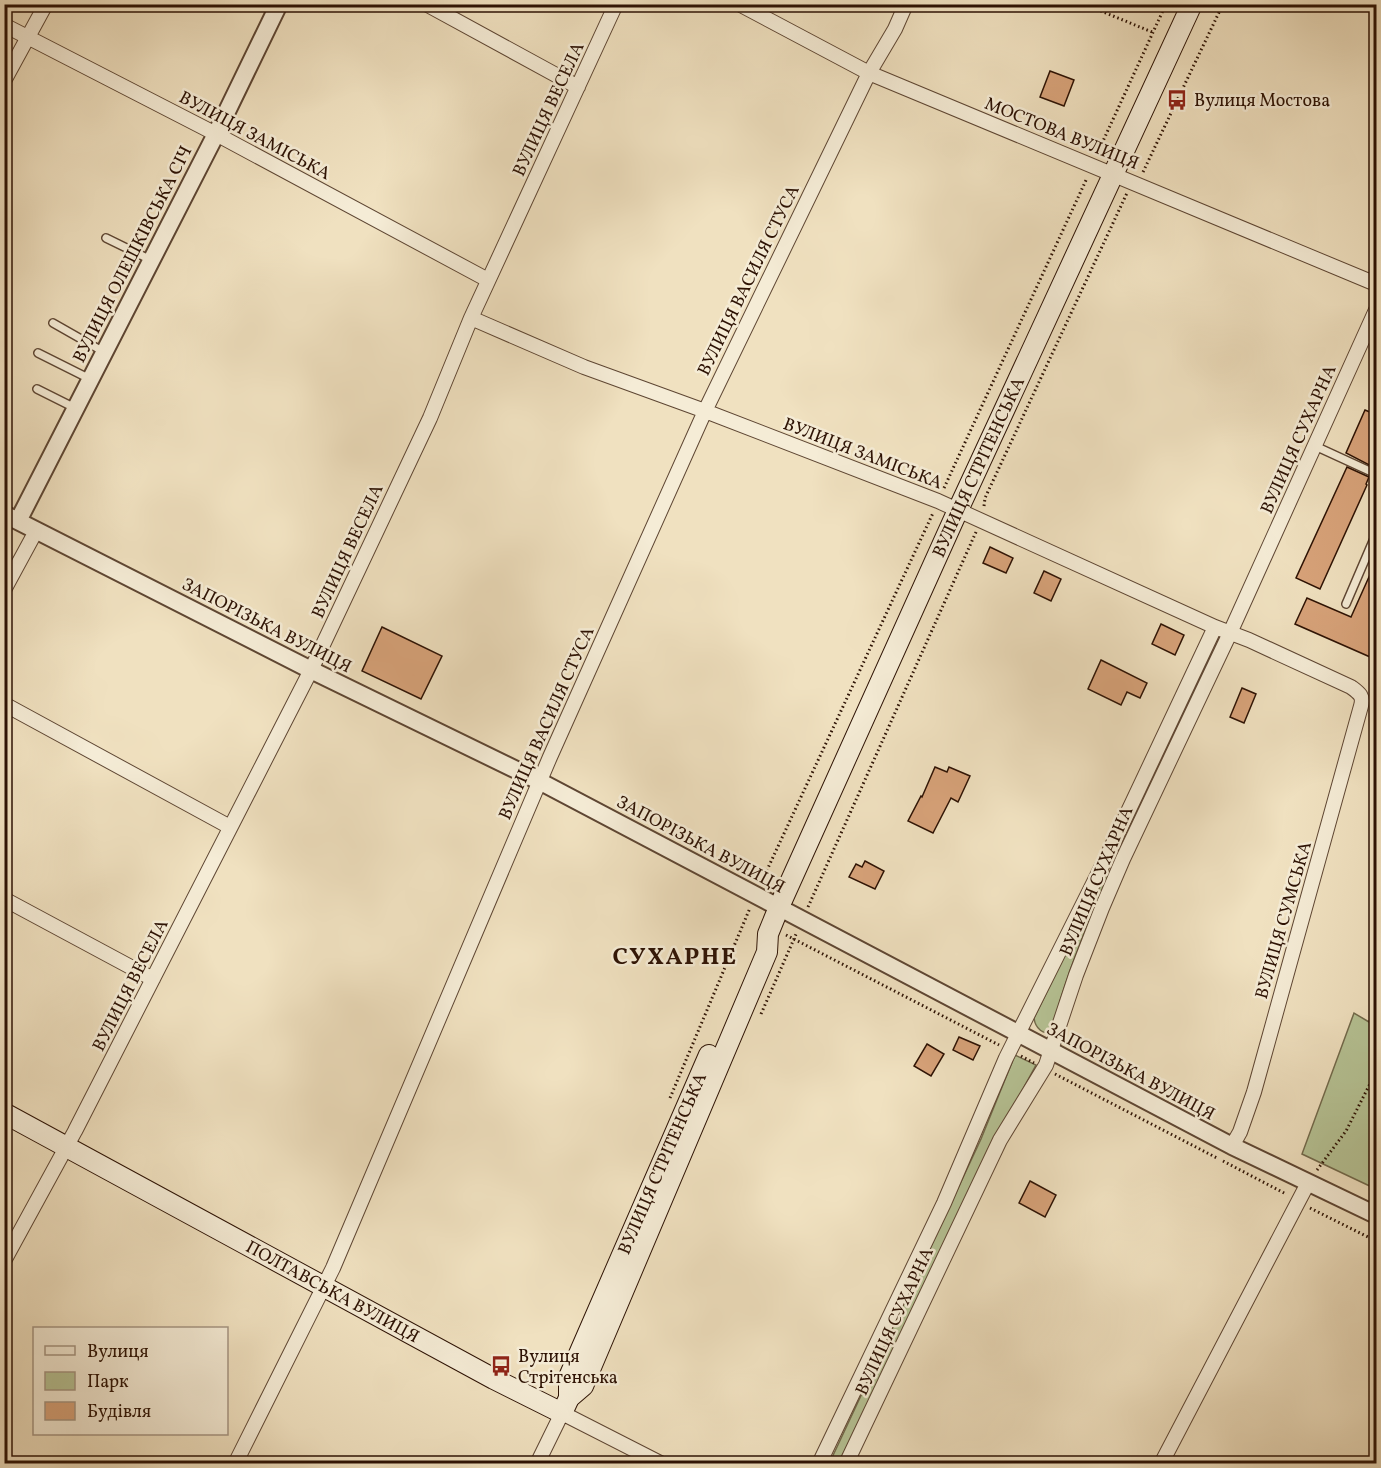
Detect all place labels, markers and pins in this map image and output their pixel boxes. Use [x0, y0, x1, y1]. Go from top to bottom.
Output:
bus stop icon: Вулиця Мостова [1165, 88, 1189, 112]
place label: Вулиця Мостова [1194, 89, 1330, 114]
place label: Вулиця Стрітенська [518, 1345, 618, 1391]
bus stop icon: Вулиця Стрітенська [489, 1354, 513, 1378]

